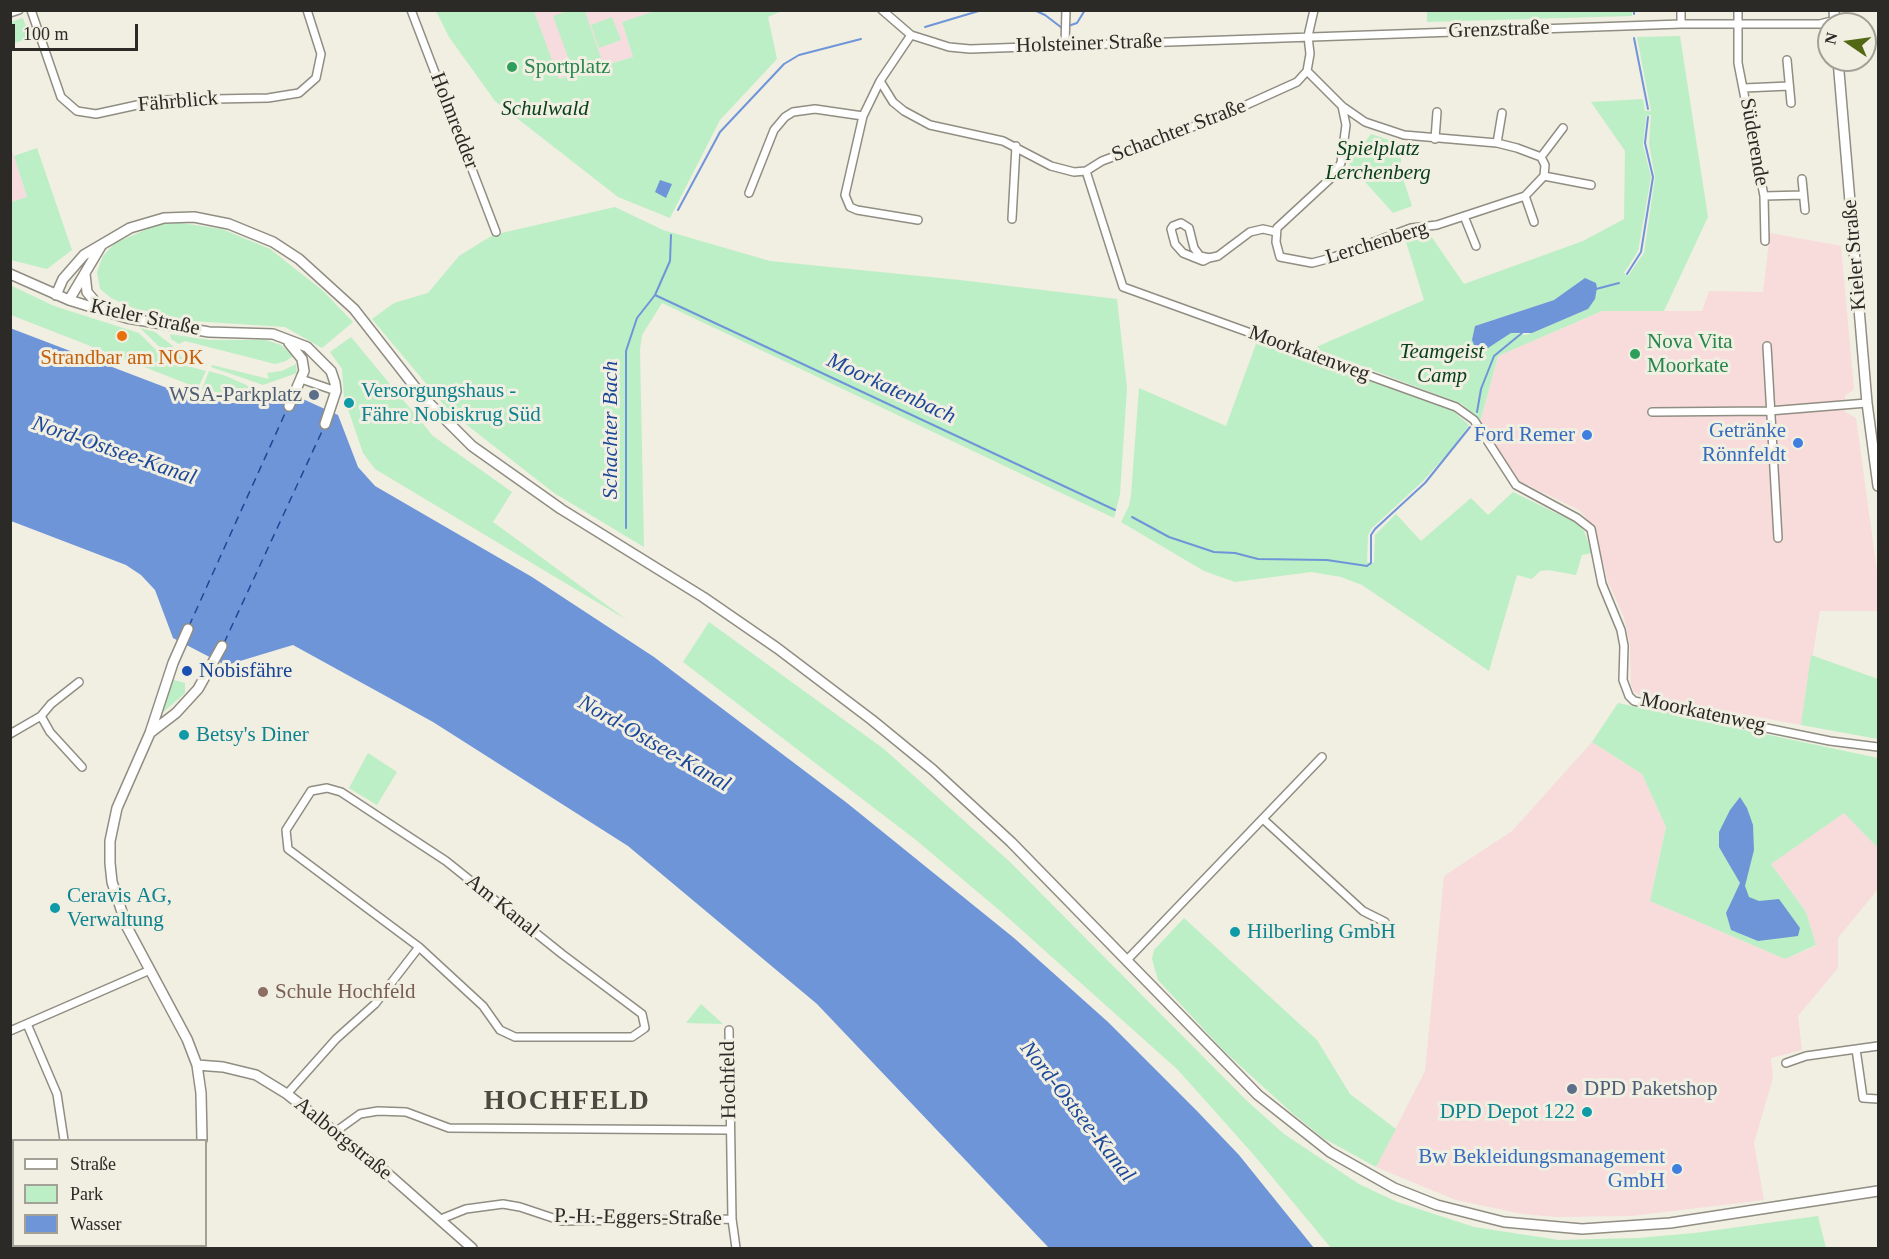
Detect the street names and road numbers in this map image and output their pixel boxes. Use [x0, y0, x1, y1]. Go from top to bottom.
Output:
street label: Grenzstraße [1448, 16, 1550, 44]
street label: Holsteiner Straße [1015, 29, 1163, 59]
street label: Holmredder [424, 69, 484, 173]
street label: Fährblick [137, 86, 219, 118]
street label: Schachter Straße [1108, 94, 1250, 168]
street label: Süderende [1734, 96, 1774, 188]
street label: Kieler Straße [1838, 198, 1872, 312]
street label: Lerchenberg [1323, 215, 1431, 271]
street label: Kieler Straße [88, 294, 202, 342]
street label: Moorkatenweg [1245, 320, 1373, 388]
street label: Moorkatenweg [1638, 687, 1768, 739]
street label: Am Kanal [460, 869, 544, 943]
street label: Hochfeld [716, 1041, 742, 1119]
street label: Aalborgstraße [289, 1092, 397, 1186]
street label: P.-H.-Eggers-Straße [554, 1204, 722, 1232]

